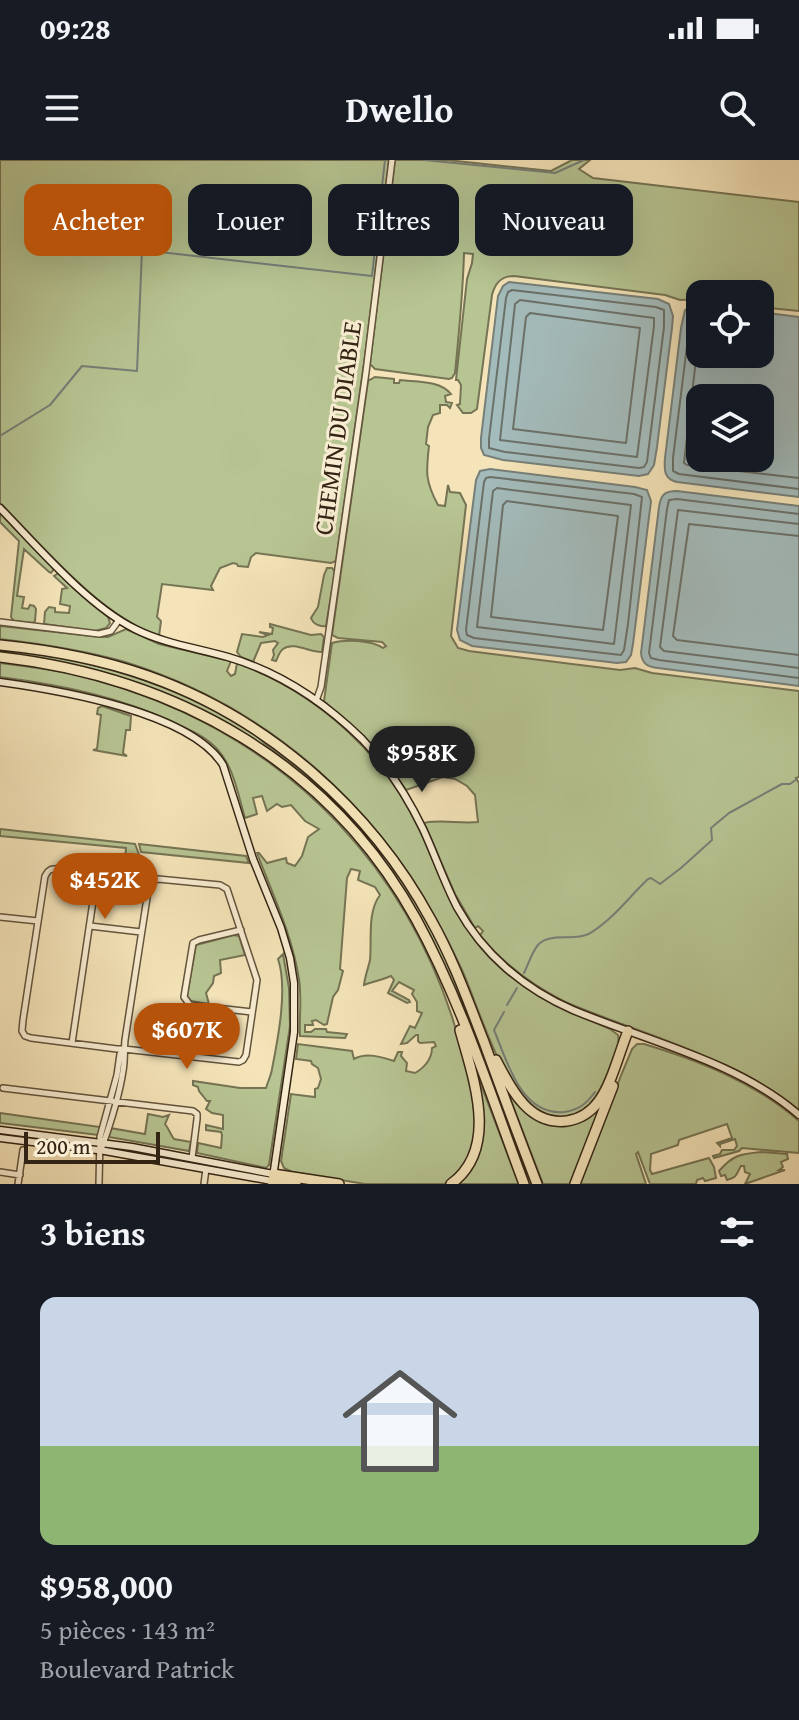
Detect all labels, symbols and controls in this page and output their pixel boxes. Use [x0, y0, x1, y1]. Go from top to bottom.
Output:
text: 09:28 [40, 6, 111, 50]
text: Dwello [346, 82, 453, 135]
icon: menu [40, 86, 84, 130]
icon: search [715, 86, 759, 130]
chip: Acheter [24, 184, 172, 256]
chip: Louer [188, 184, 312, 256]
chip: Filtres [328, 184, 459, 256]
chip: Nouveau [475, 184, 633, 256]
map controls [686, 280, 774, 472]
button: locate [686, 280, 774, 368]
street label: CHEMIN DU DIABLE [303, 319, 371, 537]
button: layers [686, 384, 774, 472]
pin: $958K [366, 726, 478, 794]
text: $958K [387, 732, 457, 771]
pin: $452K [49, 853, 161, 921]
text: $452K [70, 859, 140, 898]
pin: $607K [131, 1003, 243, 1071]
text: $607K [152, 1009, 222, 1048]
scale bar [24, 1128, 160, 1164]
text: 200 m [36, 1130, 91, 1162]
text: 3 biens [40, 1208, 146, 1257]
icon: filters [715, 1210, 759, 1254]
icon: home [328, 1349, 472, 1493]
text: $958,000 [40, 1561, 173, 1610]
text: 5 pièces · 143 m² [40, 1610, 215, 1649]
text: Boulevard Patrick [40, 1649, 234, 1688]

